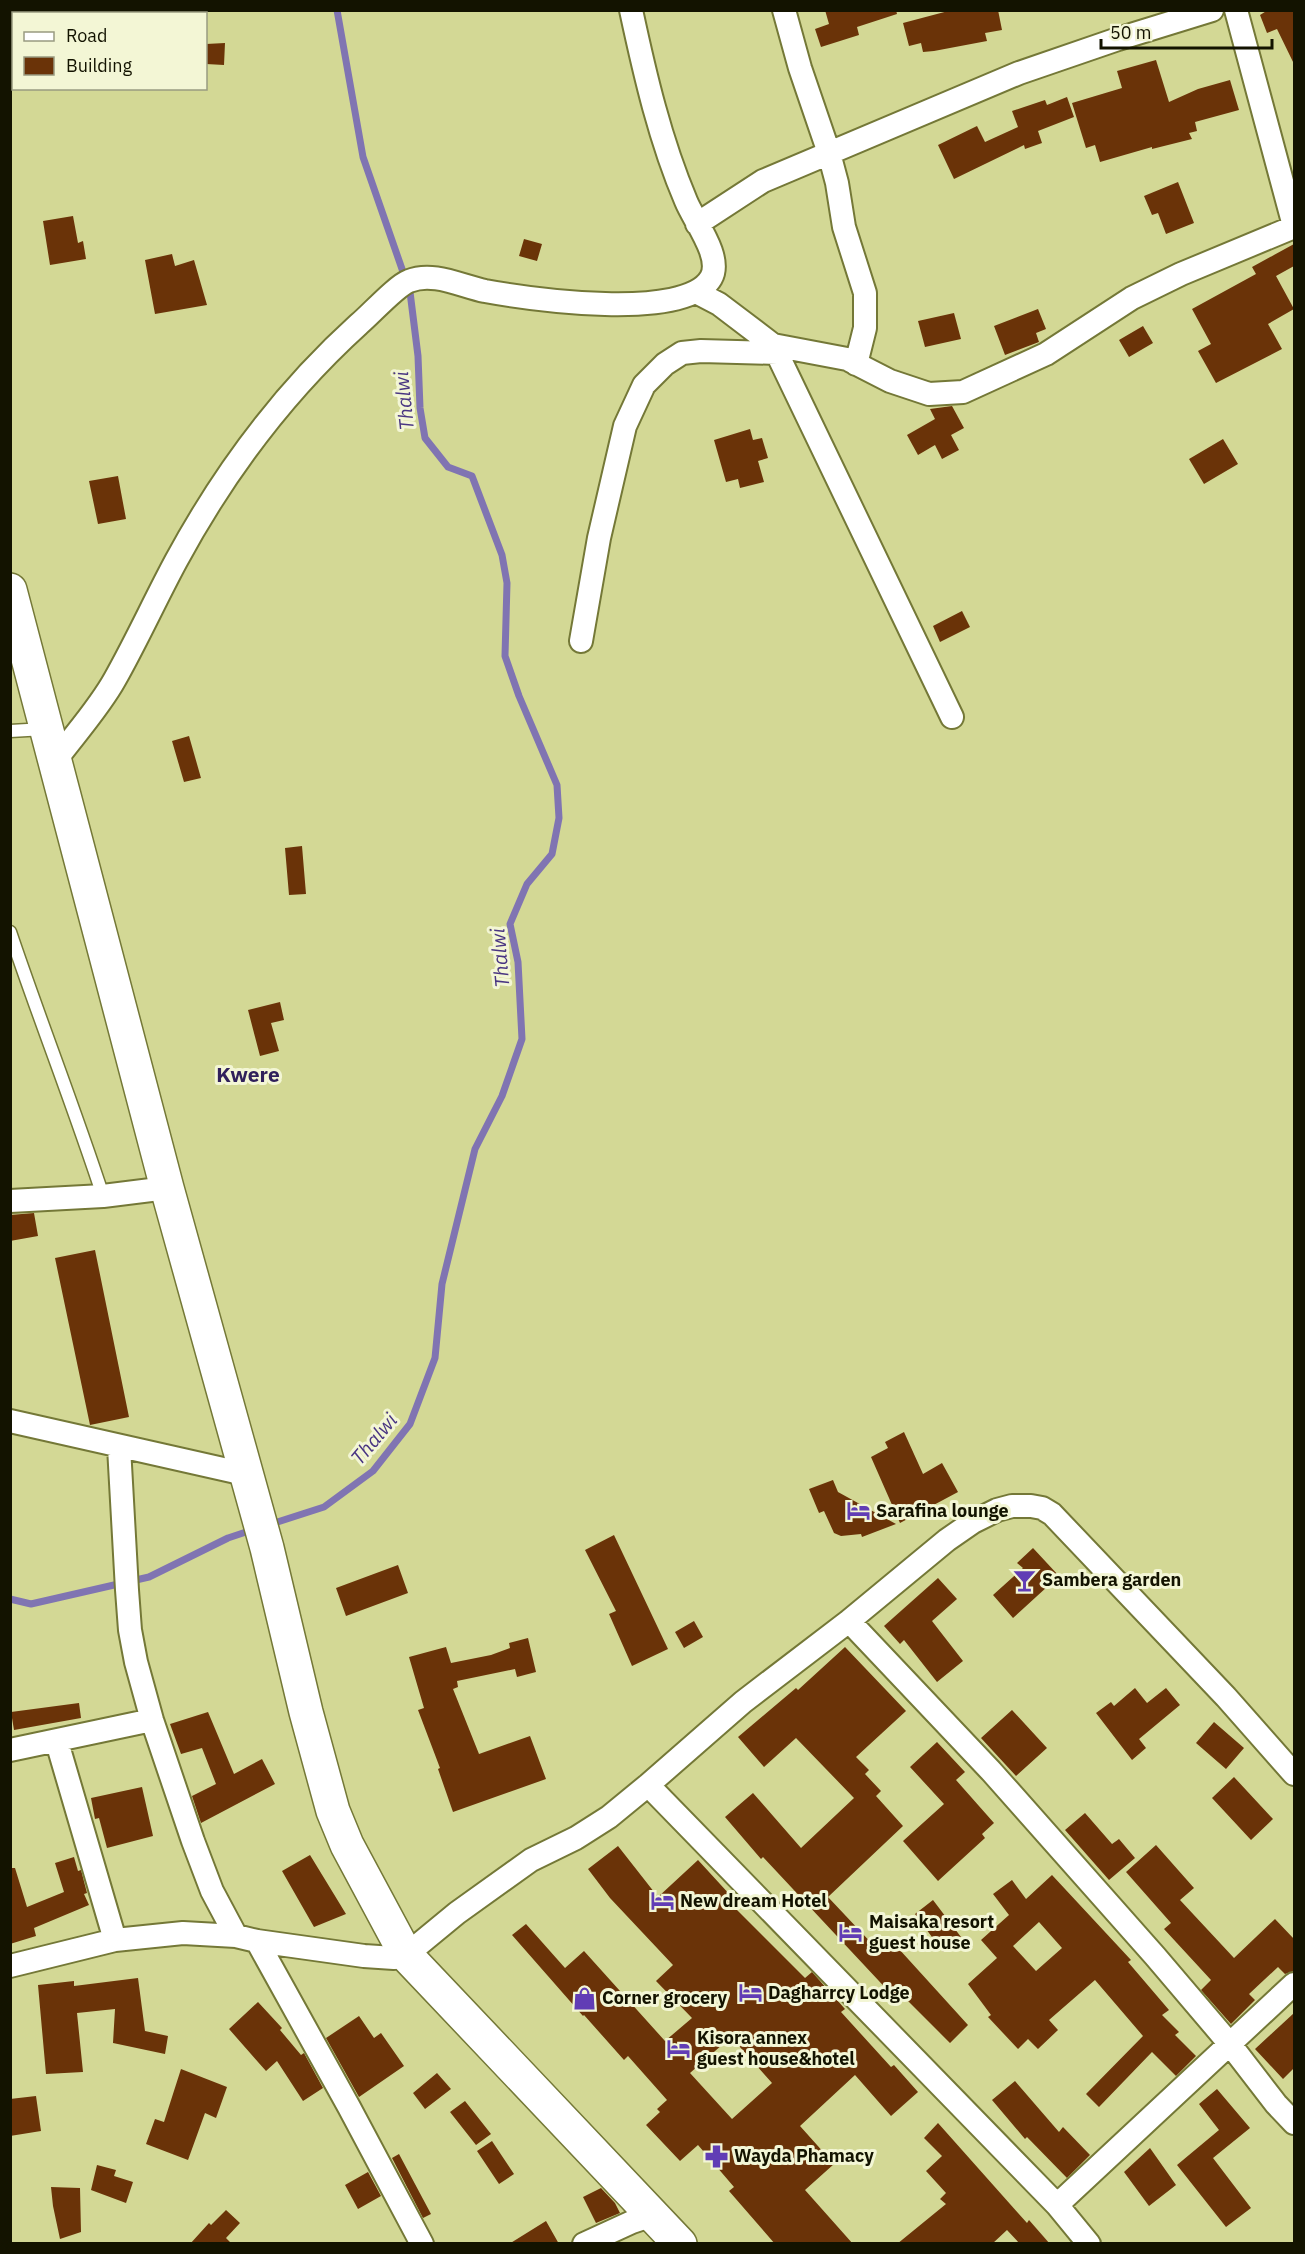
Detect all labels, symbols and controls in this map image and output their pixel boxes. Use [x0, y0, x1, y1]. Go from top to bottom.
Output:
legend [12, 12, 207, 90]
scale bar [1101, 12, 1272, 50]
text: 50 m [1110, 21, 1152, 44]
text: Road [66, 24, 107, 47]
text: Building [66, 54, 133, 77]
water label: Thalwi [387, 369, 420, 432]
water label: Thalwi [483, 927, 516, 989]
district label: Kwere [216, 1060, 280, 1088]
water label: Thalwi [344, 1407, 404, 1470]
hotel icon: Sarafina lounge [845, 1498, 871, 1524]
place label: Sarafina lounge [876, 1499, 1009, 1522]
bar icon: Sambera garden [1011, 1567, 1037, 1593]
place label: Sambera garden [1042, 1568, 1181, 1591]
hotel icon: New dream Hotel [649, 1888, 675, 1914]
place label: New dream Hotel [680, 1889, 827, 1912]
place label: Maisaka resort guest house [869, 1910, 994, 1954]
hotel icon: Maisaka resort guest house [838, 1919, 864, 1945]
hotel icon: Dagharrcy Lodge [737, 1980, 763, 2006]
place label: Dagharrcy Lodge [768, 1981, 910, 2004]
shop icon: Corner grocery [571, 1985, 597, 2011]
place label: Corner grocery [602, 1986, 728, 2009]
place label: Kisora annex guest house&hotel [697, 2026, 855, 2070]
hotel icon: Kisora annex guest house&hotel [666, 2035, 692, 2061]
pharmacy icon: Wayda Phamacy [703, 2143, 729, 2169]
place label: Wayda Phamacy [734, 2144, 874, 2167]

